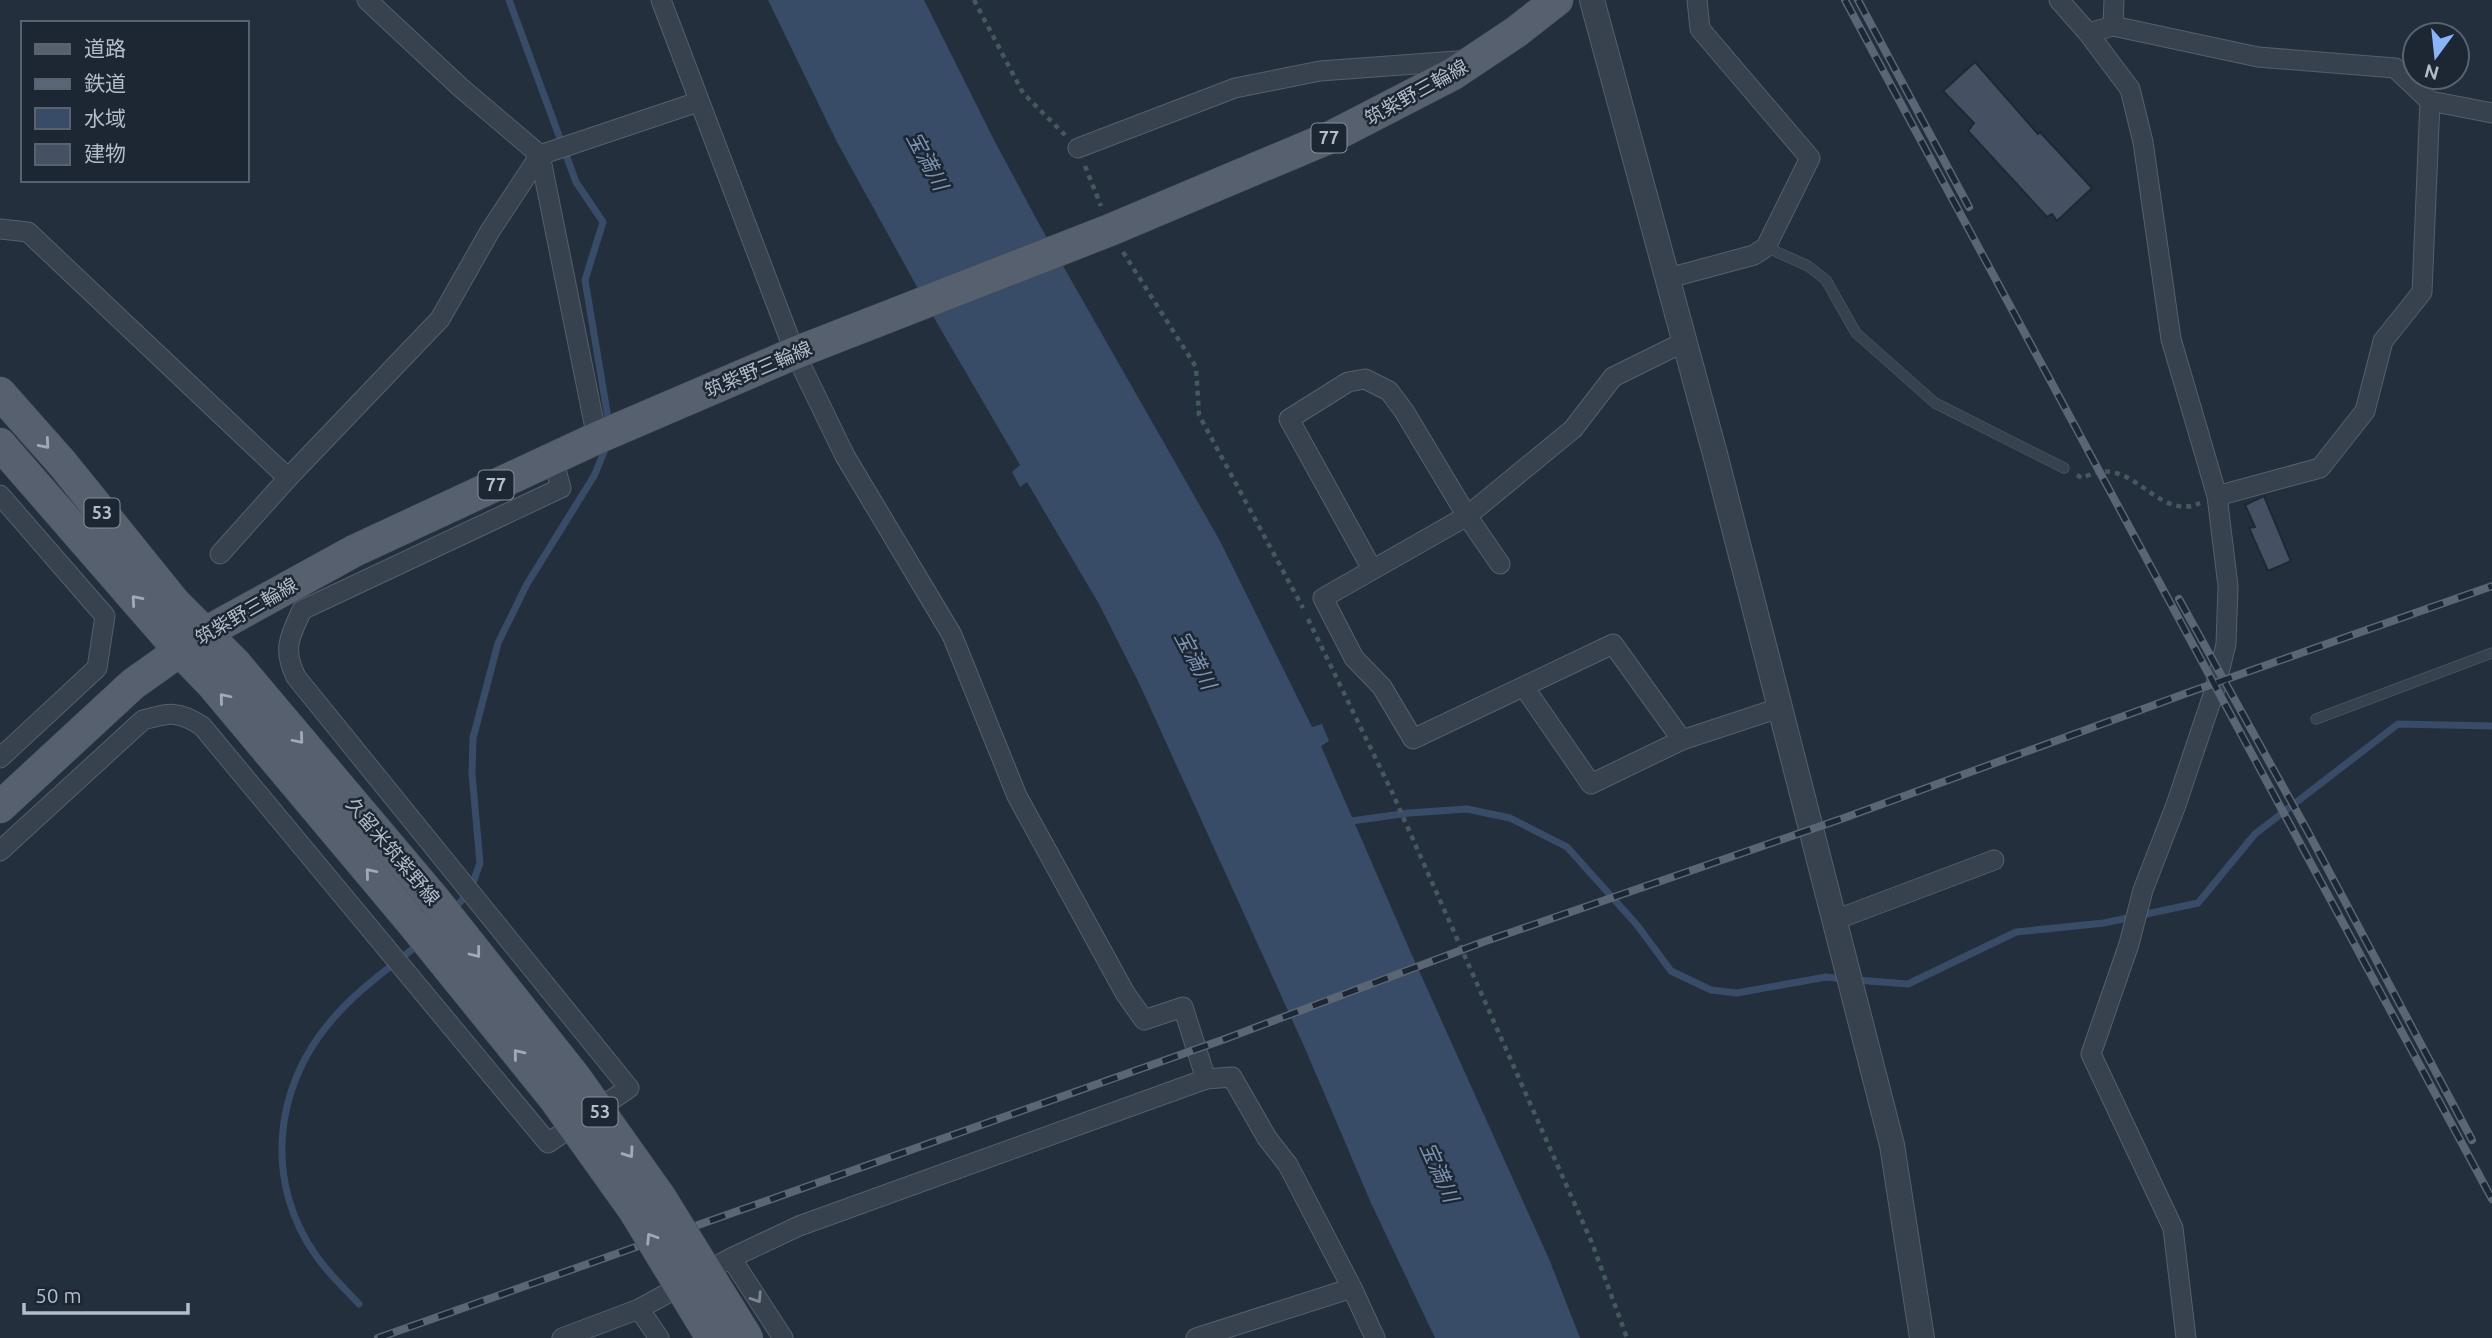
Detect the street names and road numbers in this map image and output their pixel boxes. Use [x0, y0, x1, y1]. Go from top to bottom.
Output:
street label: 筑紫野三輪線 [1361, 55, 1471, 129]
road number: 77 [1312, 124, 1346, 153]
street label: 筑紫野三輪線 [701, 337, 815, 401]
road number: 77 [478, 471, 514, 500]
road number: 53 [84, 499, 119, 528]
street label: 筑紫野三輪線 [191, 573, 301, 649]
street label: 久留米筑紫野線 [342, 793, 444, 909]
road number: 53 [582, 1098, 618, 1126]

